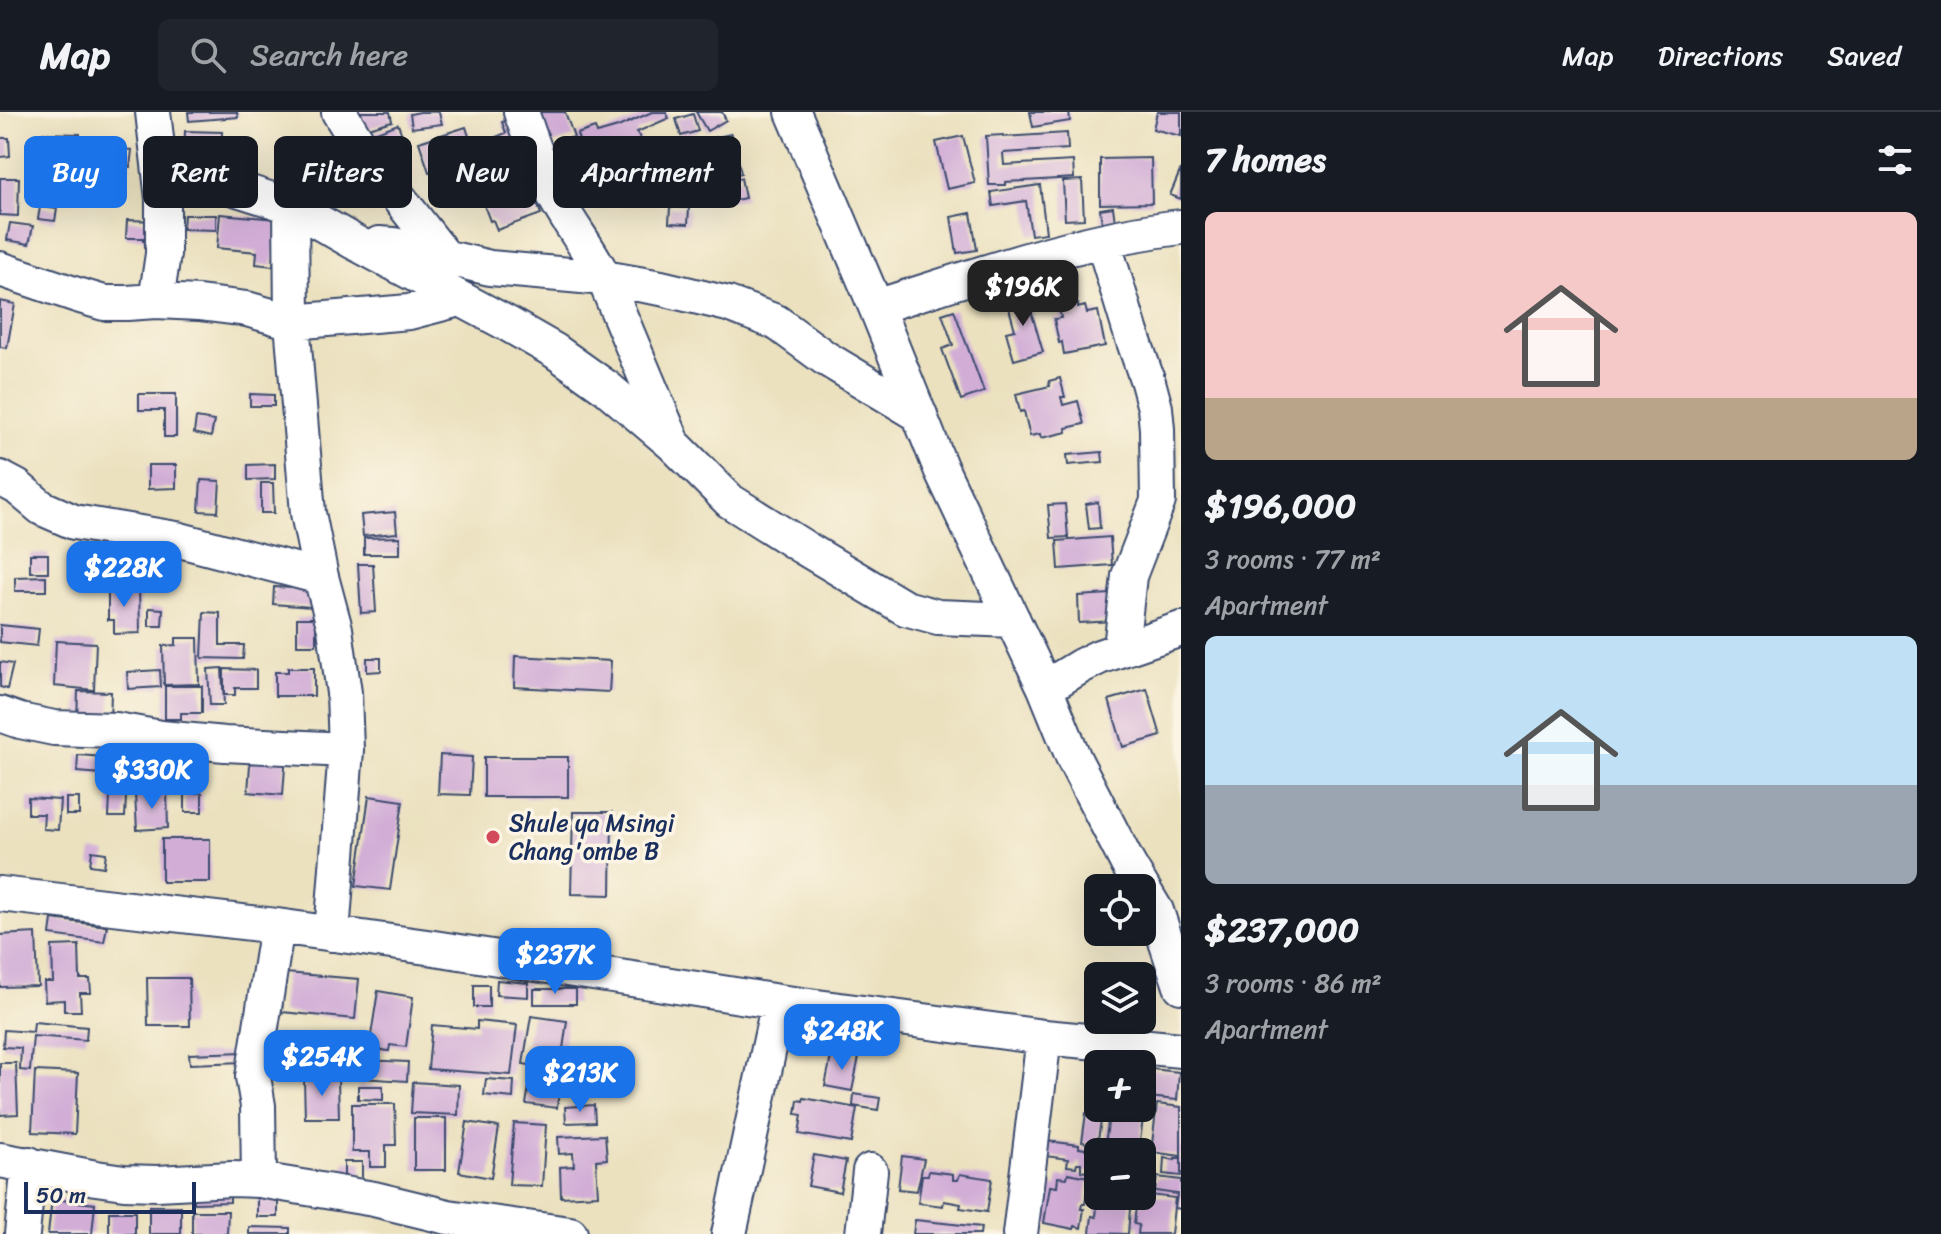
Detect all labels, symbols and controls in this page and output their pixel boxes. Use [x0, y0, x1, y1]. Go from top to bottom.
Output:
search box [158, 19, 718, 91]
text: Map [40, 22, 110, 89]
text: Search here [250, 28, 408, 82]
text: Map [1562, 31, 1614, 80]
text: Directions [1658, 31, 1783, 80]
text: Saved [1827, 31, 1901, 80]
icon: search [186, 33, 230, 77]
text: 7 homes [1205, 130, 1326, 190]
chip: Buy [24, 136, 127, 208]
chip: Rent [143, 136, 258, 208]
chip: Filters [274, 136, 412, 208]
chip: New [428, 136, 537, 208]
chip: Apartment [553, 136, 741, 208]
icon: filters [1873, 138, 1917, 182]
pin: $196K [967, 260, 1079, 328]
text: $196K [985, 263, 1061, 309]
icon: home [1489, 264, 1633, 408]
text: $196,000 [1205, 476, 1356, 536]
text: 3 rooms · 77 m² [1205, 536, 1381, 582]
pin: $228K [68, 541, 180, 609]
text: $228K [85, 544, 164, 590]
text: Apartment [1205, 582, 1328, 628]
icon: home [1489, 688, 1633, 832]
pin: $330K [96, 743, 208, 811]
text: $330K [113, 746, 191, 792]
place label: Shule ya Msingi Chang'ombe B [509, 802, 676, 872]
marker: Shule ya Msingi Chang'ombe B [484, 828, 502, 846]
map controls [1084, 874, 1156, 1210]
button: locate [1084, 874, 1156, 946]
text: $237,000 [1205, 900, 1359, 960]
pin: $237K [499, 928, 611, 996]
text: $237K [516, 931, 594, 977]
text: 3 rooms · 86 m² [1205, 960, 1382, 1006]
button: layers [1084, 962, 1156, 1034]
pin: $248K [786, 1004, 898, 1072]
text: Apartment [1205, 1006, 1328, 1052]
text: $248K [802, 1007, 882, 1053]
pin: $254K [266, 1030, 378, 1098]
text: $254K [282, 1033, 362, 1079]
pin: $213K [524, 1046, 636, 1114]
text: $213K [543, 1049, 617, 1095]
button: + [1084, 1050, 1156, 1122]
button: − [1084, 1138, 1156, 1210]
text: 50 m [36, 1176, 86, 1215]
scale bar [24, 1178, 196, 1214]

